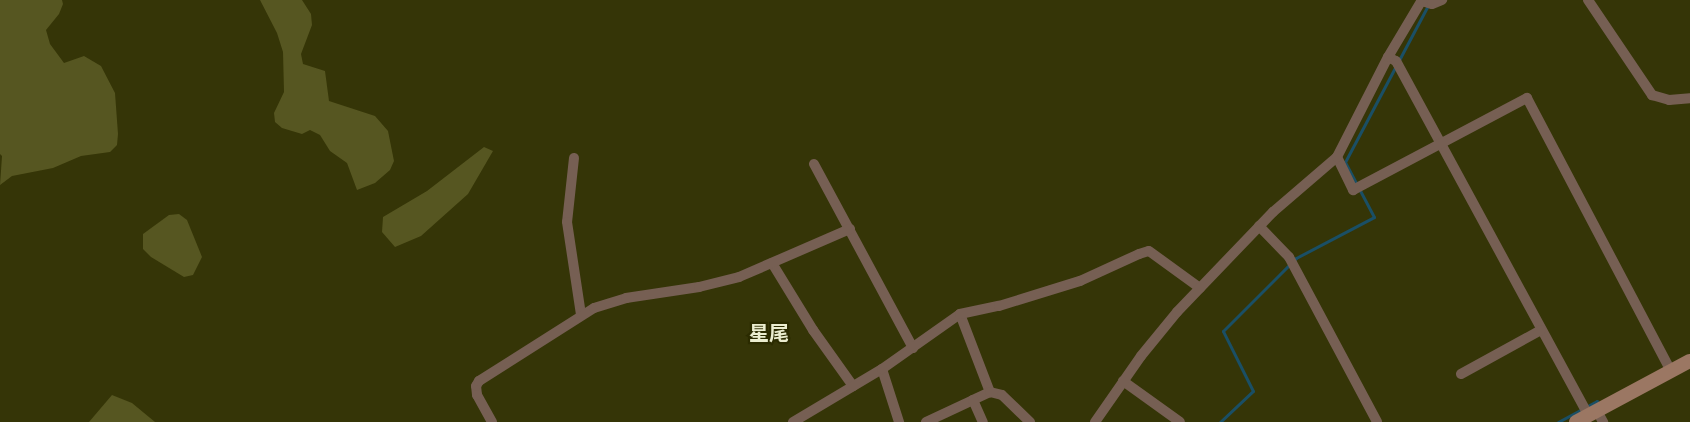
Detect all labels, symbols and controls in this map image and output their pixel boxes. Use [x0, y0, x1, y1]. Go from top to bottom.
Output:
district label: 星尾 [749, 320, 789, 344]

